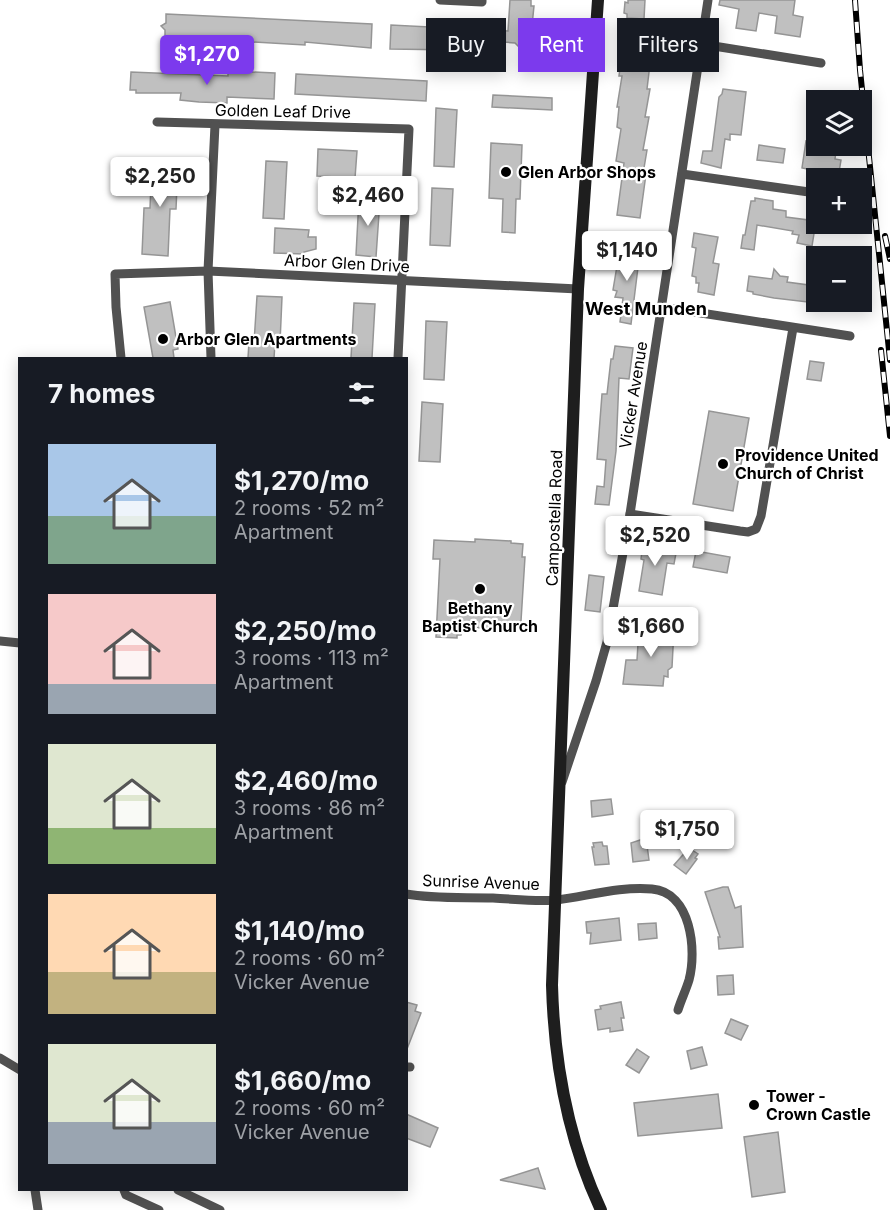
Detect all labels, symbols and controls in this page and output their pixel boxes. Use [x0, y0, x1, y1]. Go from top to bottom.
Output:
chip: Buy [426, 18, 506, 72]
chip: Rent [518, 18, 605, 72]
chip: Filters [617, 18, 719, 72]
pin: $1,270 [158, 35, 256, 86]
text: $1,270 [174, 42, 240, 66]
map controls [806, 90, 872, 312]
button: layers [806, 90, 872, 156]
street label: Golden Leaf Drive [215, 100, 351, 122]
pin: $2,250 [111, 157, 209, 208]
place label: Glen Arbor Shops [518, 162, 656, 182]
text: $2,250 [124, 164, 196, 188]
marker: Glen Arbor Shops [499, 165, 513, 179]
button: + [806, 168, 872, 234]
pin: $2,460 [319, 176, 417, 227]
text: $2,460 [332, 183, 404, 207]
pin: $1,140 [578, 231, 676, 282]
text: $1,140 [596, 238, 658, 262]
button: − [806, 246, 872, 312]
street label: Arbor Glen Drive [284, 250, 410, 276]
district label: West Munden [585, 298, 707, 319]
place label: Arbor Glen Apartments [175, 329, 357, 349]
marker: Arbor Glen Apartments [156, 332, 170, 346]
street label: Vicker Avenue [615, 340, 651, 450]
icon: filters [345, 377, 378, 410]
text: 7 homes [48, 378, 155, 409]
place label: Providence United Church of Christ [735, 445, 879, 483]
street label: Campostella Road [542, 449, 566, 587]
marker: Providence United Church of Christ [716, 457, 730, 471]
text: $1,270/mo [234, 465, 369, 496]
icon: home [96, 468, 168, 540]
text: 2 rooms · 52 m² [234, 496, 384, 520]
pin: $2,520 [606, 516, 704, 567]
text: Apartment [234, 520, 333, 544]
text: $2,520 [619, 523, 691, 547]
marker: Bethany Baptist Church [473, 582, 487, 596]
place label: Bethany Baptist Church [422, 598, 538, 636]
pin: $1,660 [602, 607, 700, 658]
text: $1,660 [617, 614, 685, 638]
text: $2,250/mo [234, 615, 376, 646]
icon: home [96, 618, 168, 690]
text: 3 rooms · 113 m² [234, 646, 389, 670]
text: Apartment [234, 670, 333, 694]
text: $2,460/mo [234, 765, 378, 796]
icon: home [96, 768, 168, 840]
text: 3 rooms · 86 m² [234, 796, 385, 820]
pin: $1,750 [638, 810, 736, 861]
text: $1,750 [654, 817, 720, 841]
text: Apartment [234, 820, 333, 844]
street label: Sunrise Avenue [422, 870, 540, 894]
text: $1,140/mo [234, 915, 365, 946]
icon: home [96, 918, 168, 990]
text: 2 rooms · 60 m² [234, 946, 385, 970]
text: Vicker Avenue [234, 970, 370, 994]
text: $1,660/mo [234, 1065, 371, 1096]
icon: home [96, 1068, 168, 1140]
place label: Tower - Crown Castle [766, 1086, 871, 1124]
text: 2 rooms · 60 m² [234, 1096, 385, 1120]
marker: Tower - Crown Castle [747, 1098, 761, 1112]
text: Vicker Avenue [234, 1120, 370, 1144]

